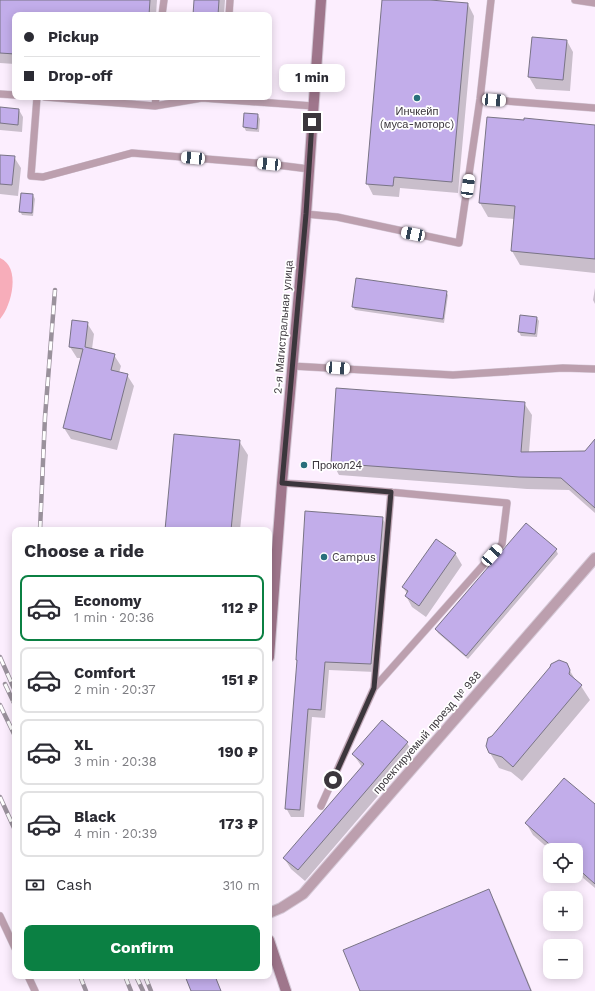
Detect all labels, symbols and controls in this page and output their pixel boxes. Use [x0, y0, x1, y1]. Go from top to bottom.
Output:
text: Pickup [48, 28, 99, 46]
callout: 1 min [279, 64, 345, 92]
text: Drop-off [48, 67, 113, 85]
text: 1 min [295, 70, 329, 85]
marker: Инчкейп (муса-моторс) [412, 93, 422, 103]
car [482, 93, 506, 107]
place label: Инчкейп (муса-моторс) [380, 105, 454, 131]
route end [303, 113, 321, 131]
car [181, 151, 205, 165]
car [257, 157, 281, 171]
car [460, 173, 476, 199]
car [400, 226, 426, 242]
street label: 2-я Магистральная улица [271, 259, 296, 394]
car [326, 361, 350, 375]
place label: Прокол24 [312, 459, 362, 472]
marker: Прокол24 [299, 460, 309, 470]
text: Choose a ride [24, 540, 144, 561]
car [480, 542, 504, 568]
place label: Campus [332, 551, 376, 564]
marker: Campus [319, 552, 329, 562]
icon: car [26, 590, 62, 626]
text: Economy [74, 592, 141, 610]
text: 112 ₽ [222, 599, 258, 617]
text: 1 min · 20:36 [74, 610, 154, 625]
icon: car [26, 662, 62, 698]
text: Comfort [74, 664, 135, 682]
street label: проектируемый проезд № 988 [370, 668, 484, 796]
text: 151 ₽ [222, 671, 258, 689]
text: 2 min · 20:37 [74, 682, 156, 697]
icon: car [26, 734, 62, 770]
text: XL [74, 736, 93, 754]
text: 190 ₽ [218, 743, 258, 761]
text: 3 min · 20:38 [74, 754, 157, 769]
route start [324, 771, 342, 789]
icon: car [26, 806, 62, 842]
text: Black [74, 808, 116, 826]
text: 173 ₽ [219, 815, 258, 833]
text: 4 min · 20:39 [74, 826, 157, 841]
map controls [543, 843, 583, 979]
button: locate [543, 843, 583, 883]
icon: cash [24, 874, 46, 896]
text: Cash [56, 876, 92, 894]
text: 310 m [222, 878, 260, 893]
button: + [543, 891, 583, 931]
button: Confirm [24, 925, 260, 971]
button: − [543, 939, 583, 979]

